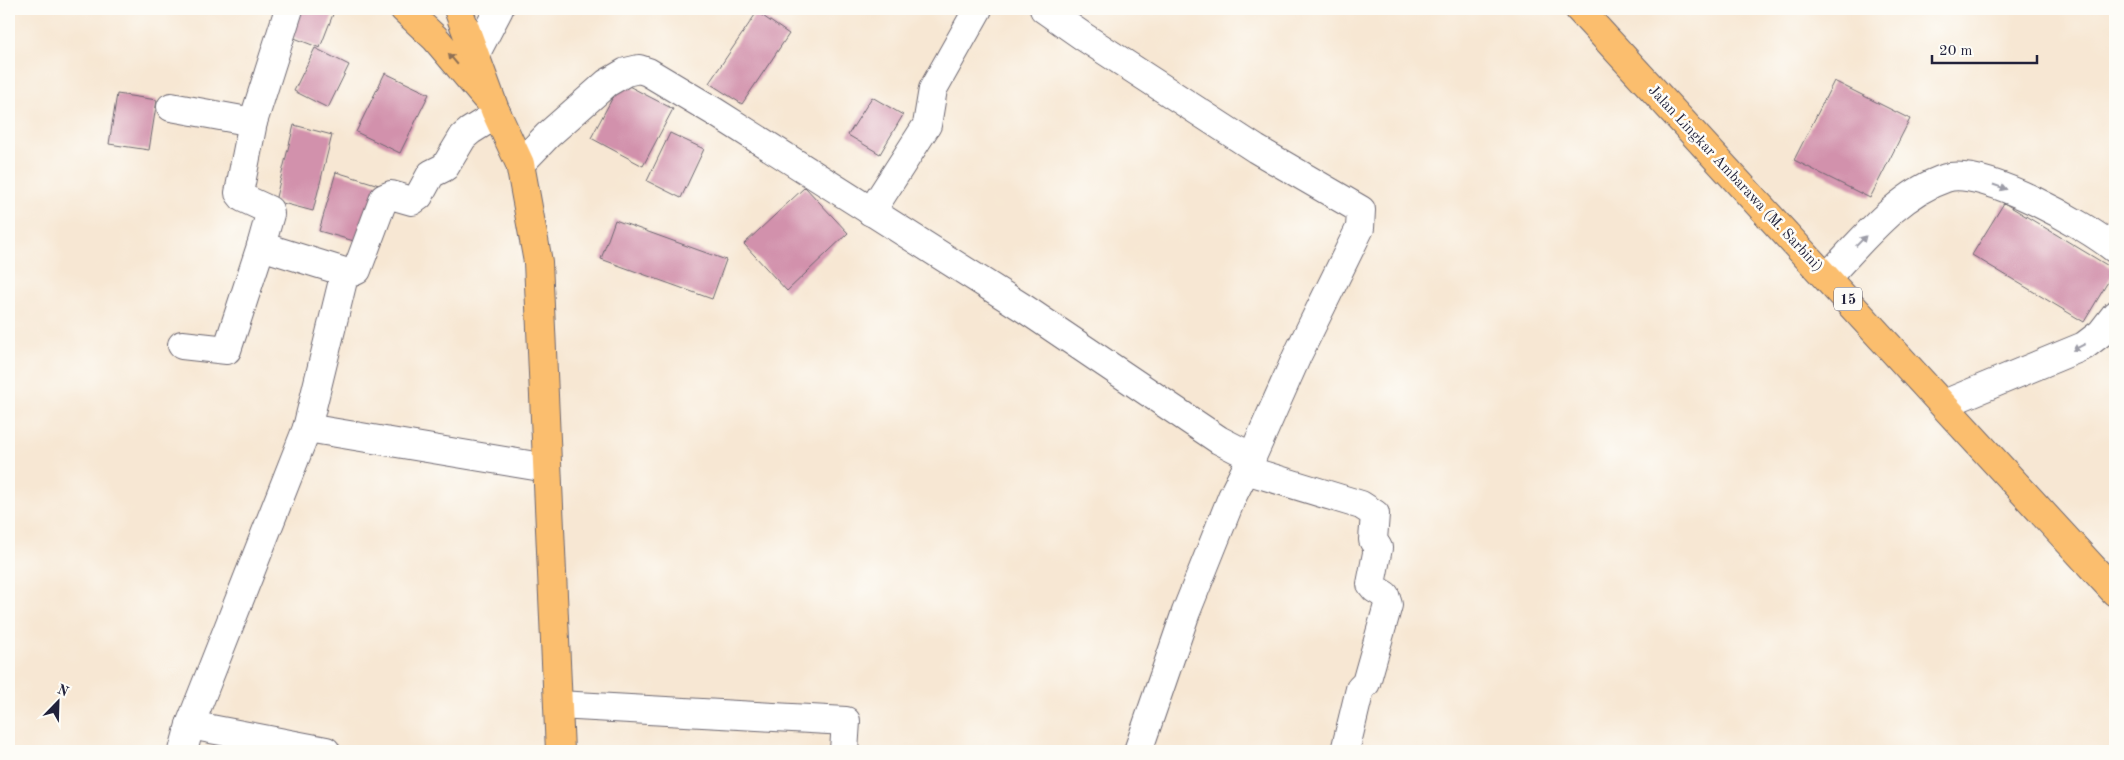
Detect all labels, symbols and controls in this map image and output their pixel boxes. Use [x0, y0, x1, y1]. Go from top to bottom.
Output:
scale bar [1932, 32, 2036, 64]
text: 20 m [1939, 44, 1973, 59]
one-way arrow [447, 53, 458, 66]
street label: Jalan Lingkar Ambarawa (M. Sarbini) [1645, 83, 1825, 275]
one-way arrow [1992, 184, 2007, 191]
one-way arrow [1855, 236, 1867, 248]
road number: 15 [1834, 288, 1862, 310]
one-way arrow [2072, 343, 2087, 351]
north arrow [32, 678, 82, 728]
text: N [55, 682, 71, 700]

